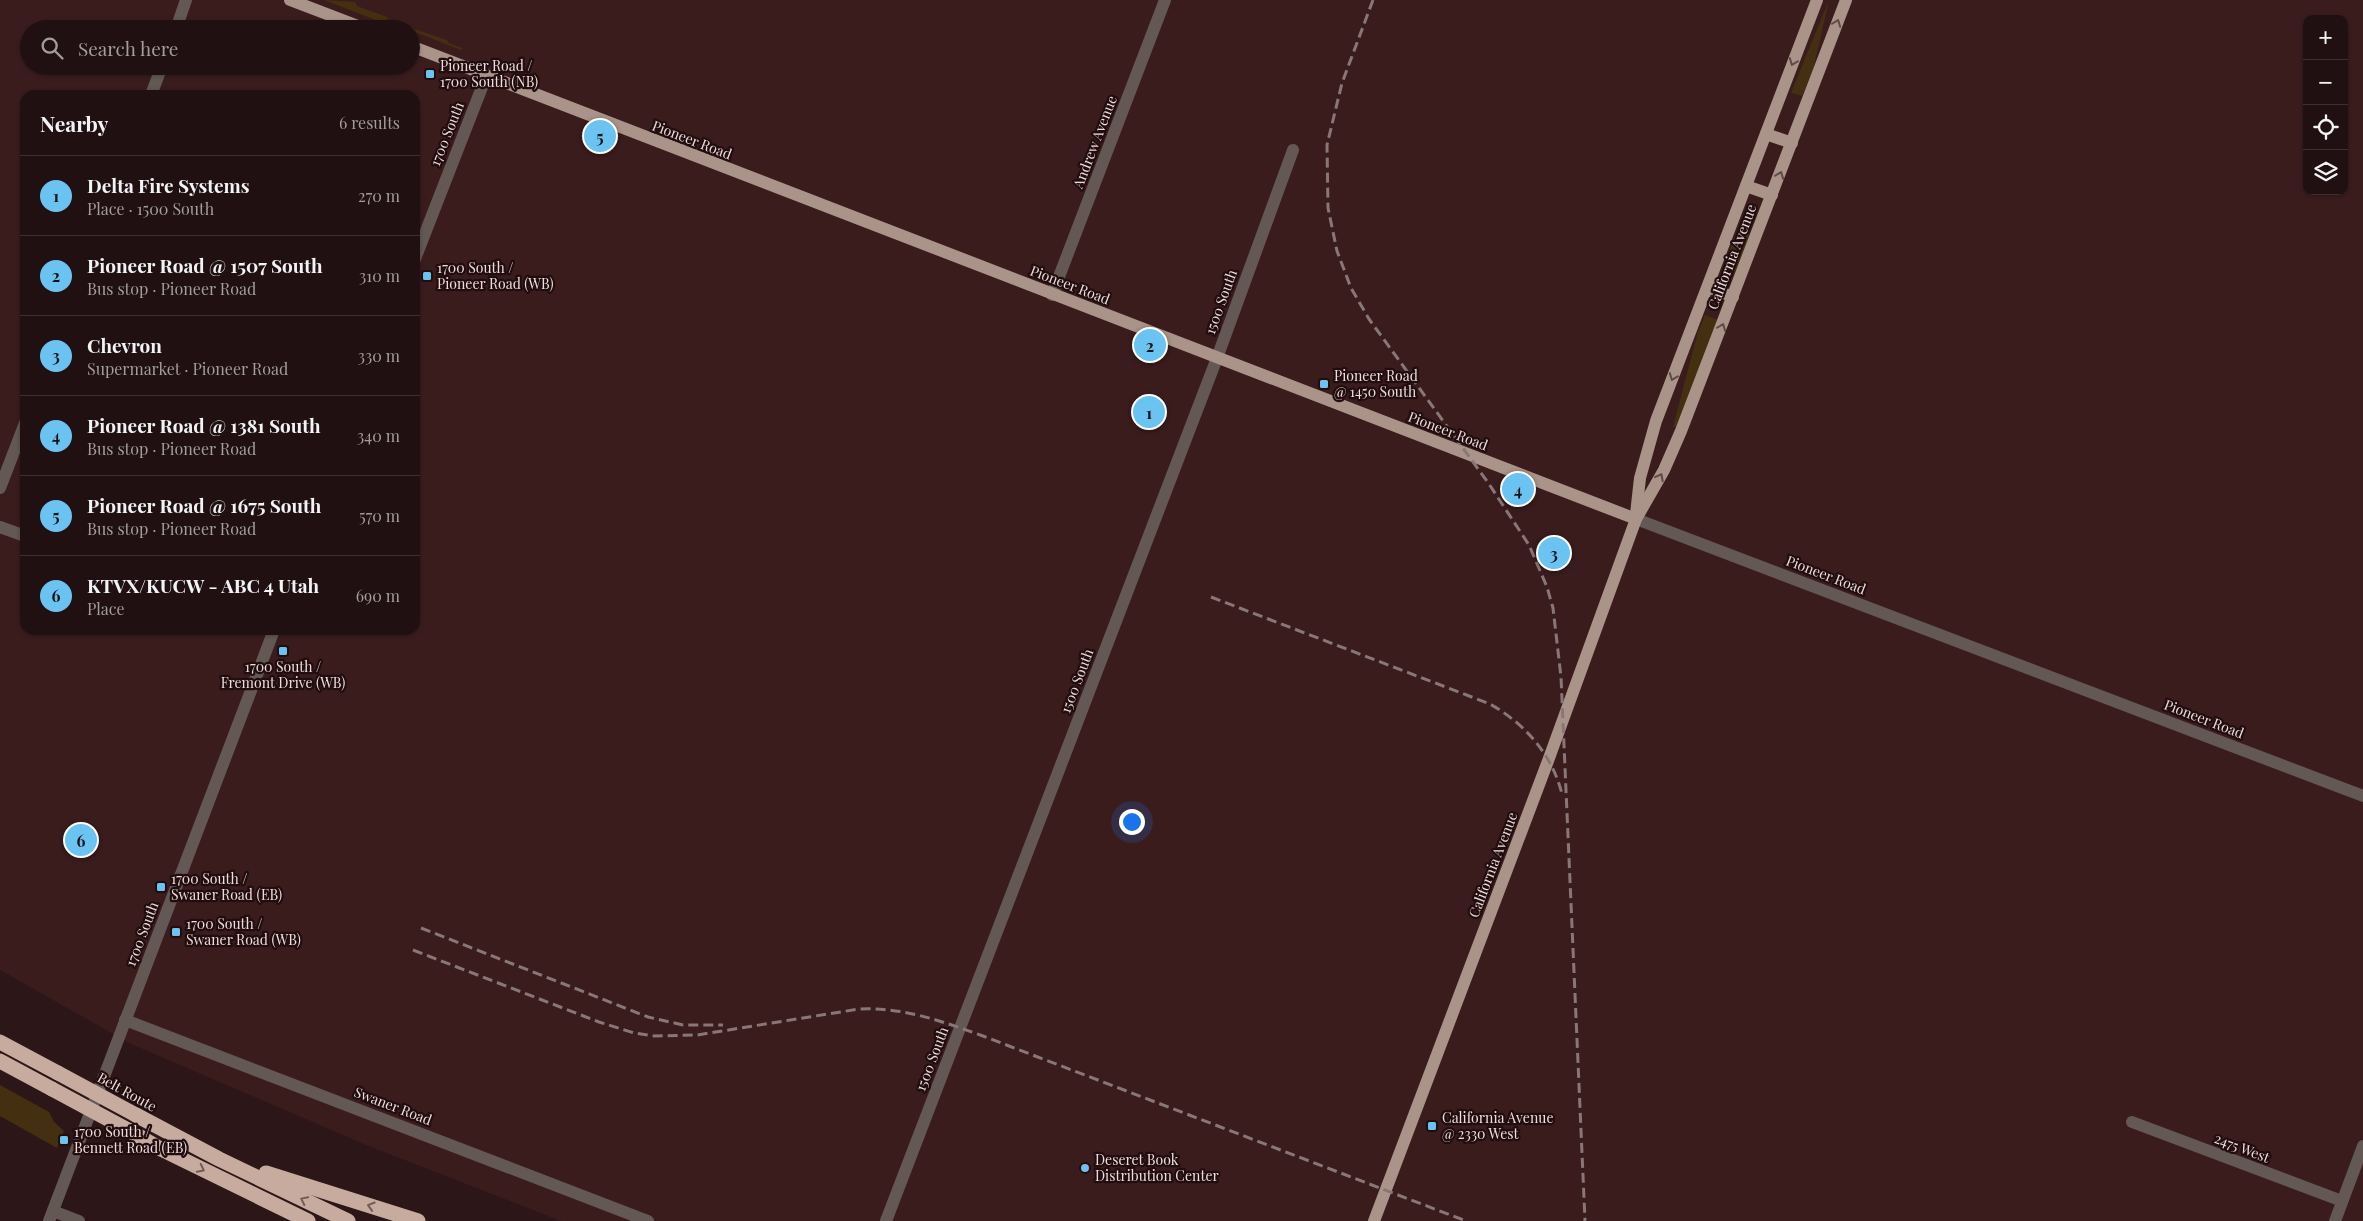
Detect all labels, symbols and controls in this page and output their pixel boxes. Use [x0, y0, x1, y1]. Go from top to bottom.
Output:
map controls [2303, 15, 2348, 195]
button: + [2303, 15, 2348, 60]
one-way arrow [1831, 19, 1842, 28]
search box [20, 20, 420, 75]
icon: search [38, 34, 66, 62]
text: Search here [78, 35, 178, 61]
place label: Pioneer Road / 1700 South (NB) [440, 56, 538, 91]
one-way arrow [1789, 57, 1799, 66]
button: − [2303, 60, 2348, 105]
marker: Pioneer Road / 1700 South (NB) [424, 68, 436, 80]
street label: Andrew Avenue [1068, 93, 1121, 192]
street label: 1700 South [425, 98, 468, 169]
button: locate [2303, 105, 2348, 150]
text: Nearby [40, 109, 109, 137]
text: 6 results [339, 112, 400, 133]
street label: Pioneer Road [650, 116, 735, 163]
pin: 5 [584, 117, 616, 155]
button: layers [2303, 150, 2348, 195]
one-way arrow [1773, 171, 1784, 180]
text: Delta Fire Systems [87, 172, 249, 198]
text: 1 [53, 185, 59, 206]
text: 270 m [358, 185, 400, 206]
text: Place · 1500 South [87, 198, 214, 219]
street label: California Avenue [1703, 201, 1760, 312]
text: Pioneer Road @ 1507 South [87, 252, 323, 278]
place label: 1700 South / Pioneer Road (WB) [437, 258, 554, 293]
street label: Pioneer Road [1028, 261, 1113, 308]
text: 2 [52, 265, 60, 286]
text: 310 m [359, 265, 400, 286]
street label: 1500 South [1200, 266, 1241, 337]
marker: 1700 South / Pioneer Road (WB) [421, 270, 433, 282]
text: Bus stop · Pioneer Road [87, 278, 256, 299]
one-way arrow [1716, 323, 1726, 331]
pin: 2 [1134, 326, 1166, 364]
text: Chevron [87, 332, 162, 358]
text: 3 [52, 345, 60, 366]
text: 330 m [358, 345, 400, 366]
text: Supermarket · Pioneer Road [87, 358, 288, 379]
place label: Pioneer Road @ 1450 South [1334, 366, 1418, 401]
one-way arrow [1669, 372, 1679, 381]
marker: Pioneer Road @ 1450 South [1318, 378, 1330, 390]
pin: 1 [1133, 393, 1165, 431]
street label: Pioneer Road [1406, 407, 1491, 454]
text: Pioneer Road @ 1381 South [87, 412, 321, 438]
text: 4 [52, 425, 60, 446]
text: 340 m [357, 425, 400, 446]
text: Bus stop · Pioneer Road [87, 438, 256, 459]
pin: 4 [1502, 470, 1534, 508]
one-way arrow [1654, 473, 1664, 482]
text: Pioneer Road @ 1675 South [87, 492, 321, 518]
text: 5 [52, 505, 60, 526]
text: 570 m [359, 505, 400, 526]
text: Bus stop · Pioneer Road [87, 518, 256, 539]
pin: 3 [1538, 534, 1570, 572]
street label: Pioneer Road [1784, 551, 1869, 598]
text: KTVX/KUCW - ABC 4 Utah [87, 572, 319, 598]
text: 6 [52, 585, 60, 606]
text: 690 m [356, 585, 400, 606]
text: Place [87, 598, 125, 619]
marker: 1700 South / Fremont Drive (WB) [277, 645, 289, 657]
street label: 1500 South [1056, 645, 1098, 716]
place label: 1700 South / Fremont Drive (WB) [221, 657, 345, 692]
street label: Pioneer Road [2162, 695, 2247, 742]
your location [1119, 809, 1145, 835]
street label: California Avenue [1464, 809, 1521, 920]
pin: 6 [65, 821, 97, 859]
place label: 1700 South / Swaner Road (EB) [171, 869, 282, 904]
marker: 1700 South / Swaner Road (EB) [155, 881, 167, 893]
street label: 1700 South [121, 898, 163, 969]
place label: 1700 South / Swaner Road (WB) [186, 914, 301, 949]
marker: 1700 South / Swaner Road (WB) [170, 926, 182, 938]
street label: 1500 South [911, 1023, 953, 1094]
street label: Belt Route [94, 1068, 160, 1116]
street label: Swaner Road [352, 1082, 435, 1129]
place label: California Avenue @ 2330 West [1442, 1108, 1554, 1143]
marker: California Avenue @ 2330 West [1426, 1120, 1438, 1132]
place label: 1700 South / Bennett Road (EB) [74, 1122, 187, 1157]
street label: 2475 West [2212, 1128, 2274, 1167]
marker: 1700 South / Bennett Road (EB) [58, 1134, 70, 1146]
place label: Deseret Book Distribution Center [1095, 1150, 1219, 1185]
marker: Deseret Book Distribution Center [1079, 1162, 1091, 1174]
one-way arrow [195, 1163, 204, 1173]
one-way arrow [300, 1196, 309, 1206]
one-way arrow [367, 1202, 376, 1212]

